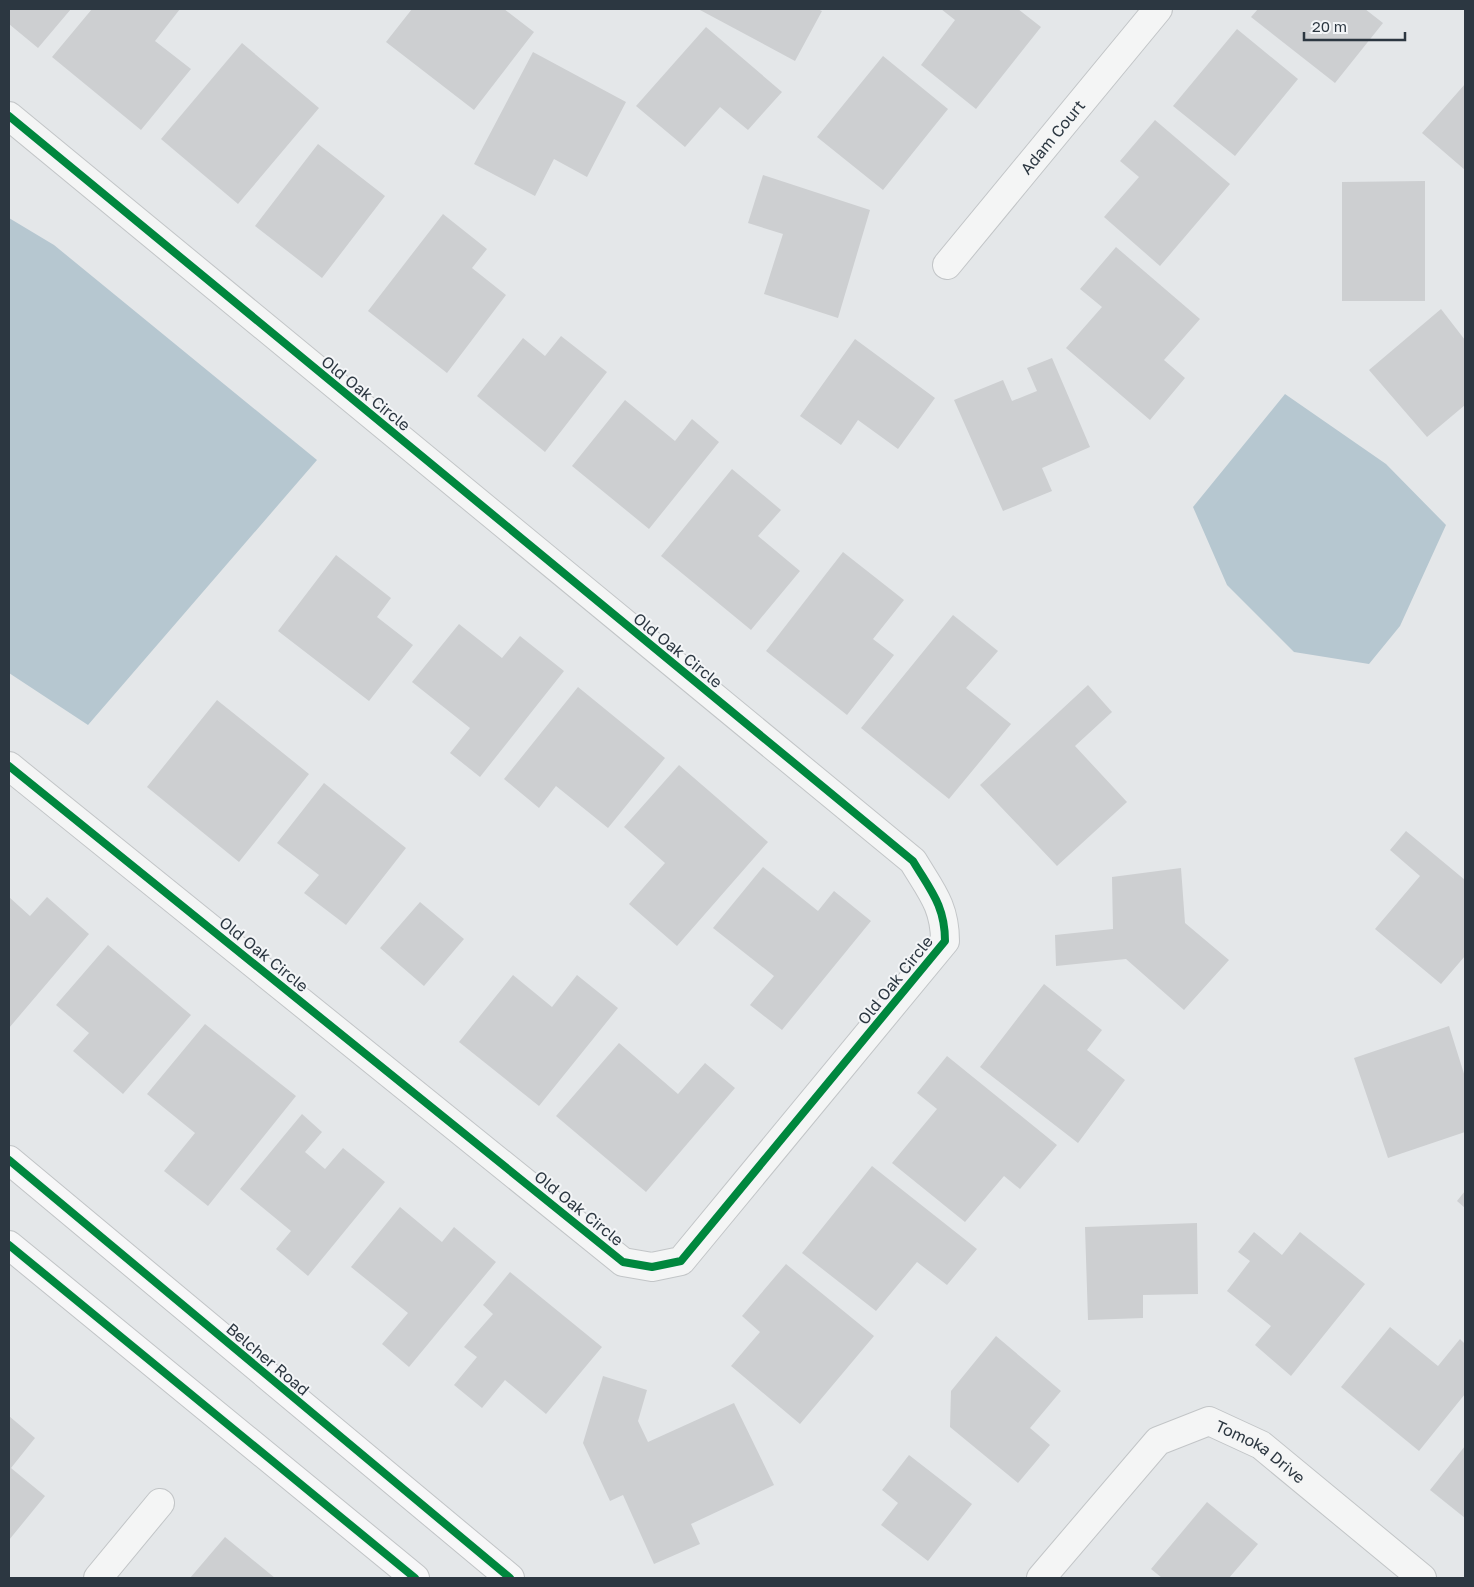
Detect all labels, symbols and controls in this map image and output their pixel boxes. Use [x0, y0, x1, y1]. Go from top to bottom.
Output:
scale bar [1304, 10, 1405, 42]
text: 20 m [1312, 17, 1347, 35]
street label: Adam Court [1016, 96, 1089, 178]
street label: Old Oak Circle [317, 351, 415, 435]
street label: Old Oak Circle [629, 608, 727, 692]
street label: Old Oak Circle [215, 912, 313, 996]
street label: Old Oak Circle [853, 931, 937, 1029]
street label: Old Oak Circle [530, 1166, 628, 1250]
street label: Belcher Road [222, 1318, 314, 1400]
street label: Tomoka Drive [1212, 1415, 1309, 1487]

